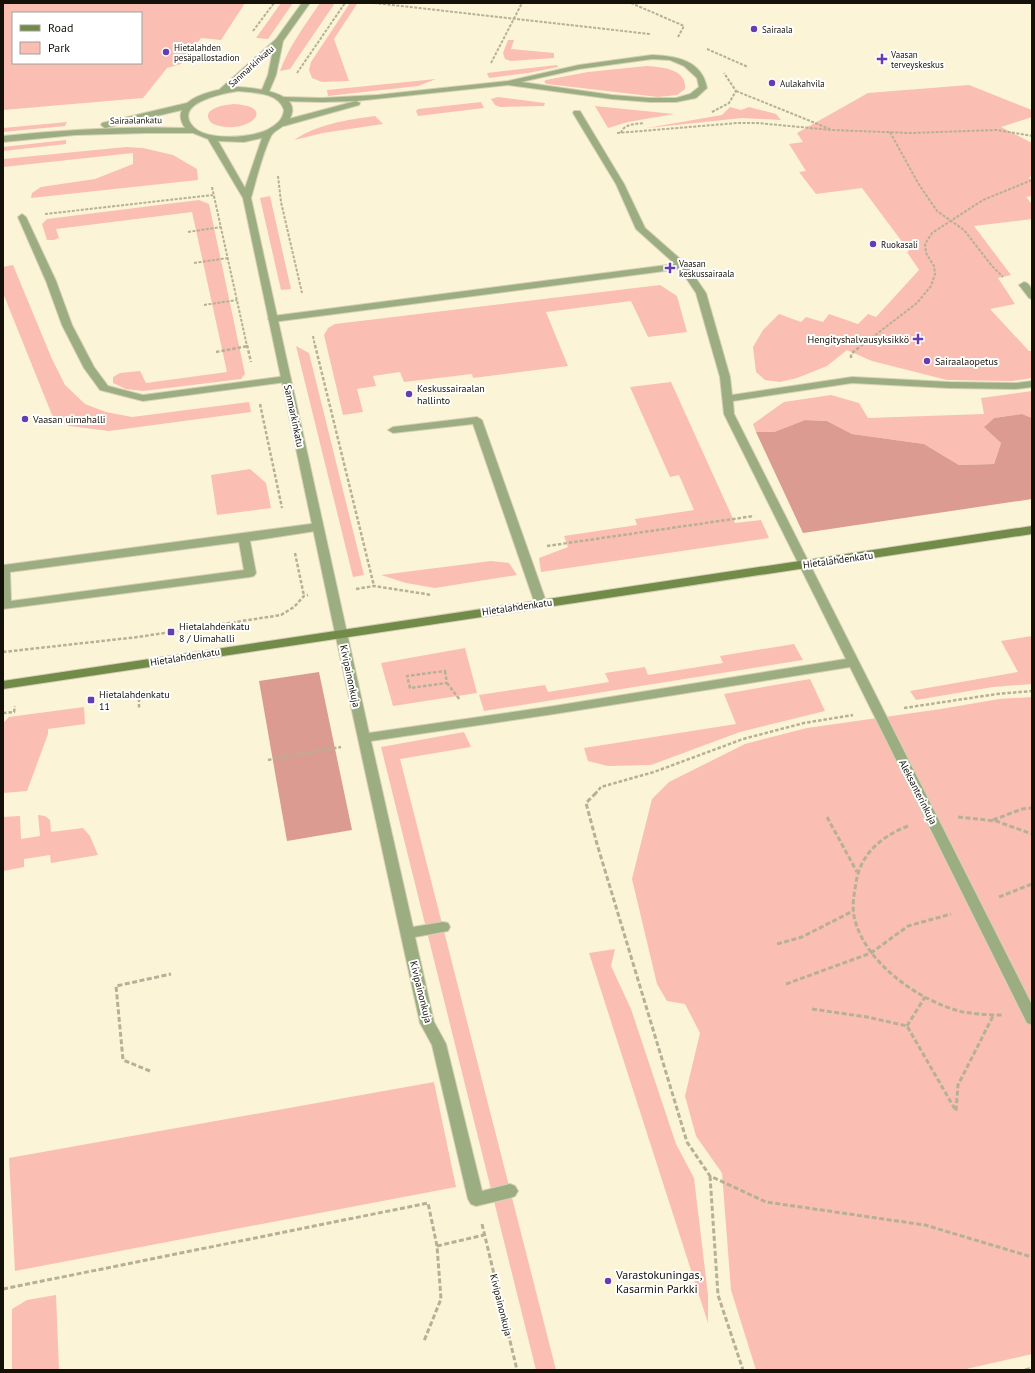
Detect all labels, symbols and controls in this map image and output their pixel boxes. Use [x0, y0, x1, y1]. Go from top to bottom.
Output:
legend [12, 12, 142, 64]
text: Road [48, 20, 73, 35]
marker: Sairaala [749, 24, 759, 34]
place label: Sairaala [762, 24, 793, 35]
text: Park [48, 40, 70, 55]
place label: Hietalahden pesäpallostadion [174, 42, 239, 63]
street label: Sanmarkinkatu [226, 43, 276, 89]
marker: Hietalahden pesäpallostadion [161, 47, 171, 57]
place label: Vaasan terveyskeskus [890, 49, 944, 70]
marker: Vaasan terveyskeskus [876, 53, 888, 65]
marker: Aulakahvila [767, 78, 777, 88]
place label: Aulakahvila [780, 78, 825, 89]
street label: Sairaalankatu [110, 114, 162, 126]
marker: Ruokasali [868, 239, 878, 249]
place label: Ruokasali [881, 239, 918, 250]
place label: Vaasan keskussairaala [678, 258, 734, 279]
marker: Vaasan keskussairaala [664, 262, 676, 274]
place label: Hengityshalvausyksikkö [808, 333, 909, 346]
marker: Hengityshalvausyksikkö [912, 333, 924, 345]
place label: Sairaalaopetus [935, 355, 998, 368]
marker: Sairaalaopetus [922, 356, 932, 366]
place label: Keskussairaalan hallinto [417, 382, 485, 407]
street label: Sanmarkinkatu [281, 383, 307, 449]
marker: Keskussairaalan hallinto [404, 389, 414, 399]
place label: Vaasan uimahalli [32, 413, 106, 426]
marker: Vaasan uimahalli [20, 414, 30, 424]
street label: Hietalahdenkatu [802, 549, 874, 571]
street label: Hietalahdenkatu [481, 596, 553, 618]
place label: Hietalahdenkatu 8 / Uimahalli [179, 620, 250, 645]
marker: Hietalahdenkatu 8 / Uimahalli [166, 627, 176, 637]
street label: Kivipainonkuja [337, 644, 363, 708]
street label: Hietalahdenkatu [149, 645, 221, 669]
place label: Hietalahdenkatu 11 [99, 688, 170, 713]
marker: Hietalahdenkatu 11 [86, 695, 96, 705]
street label: Aleksanterinkuja [896, 757, 940, 827]
street label: Kivipainonkuja [407, 960, 435, 1024]
place label: Varastokuningas, Kasarmin Parkki [615, 1267, 703, 1296]
street label: Kivipainonkuja [487, 1273, 515, 1337]
marker: Varastokuningas, Kasarmin Parkki [603, 1276, 613, 1286]

